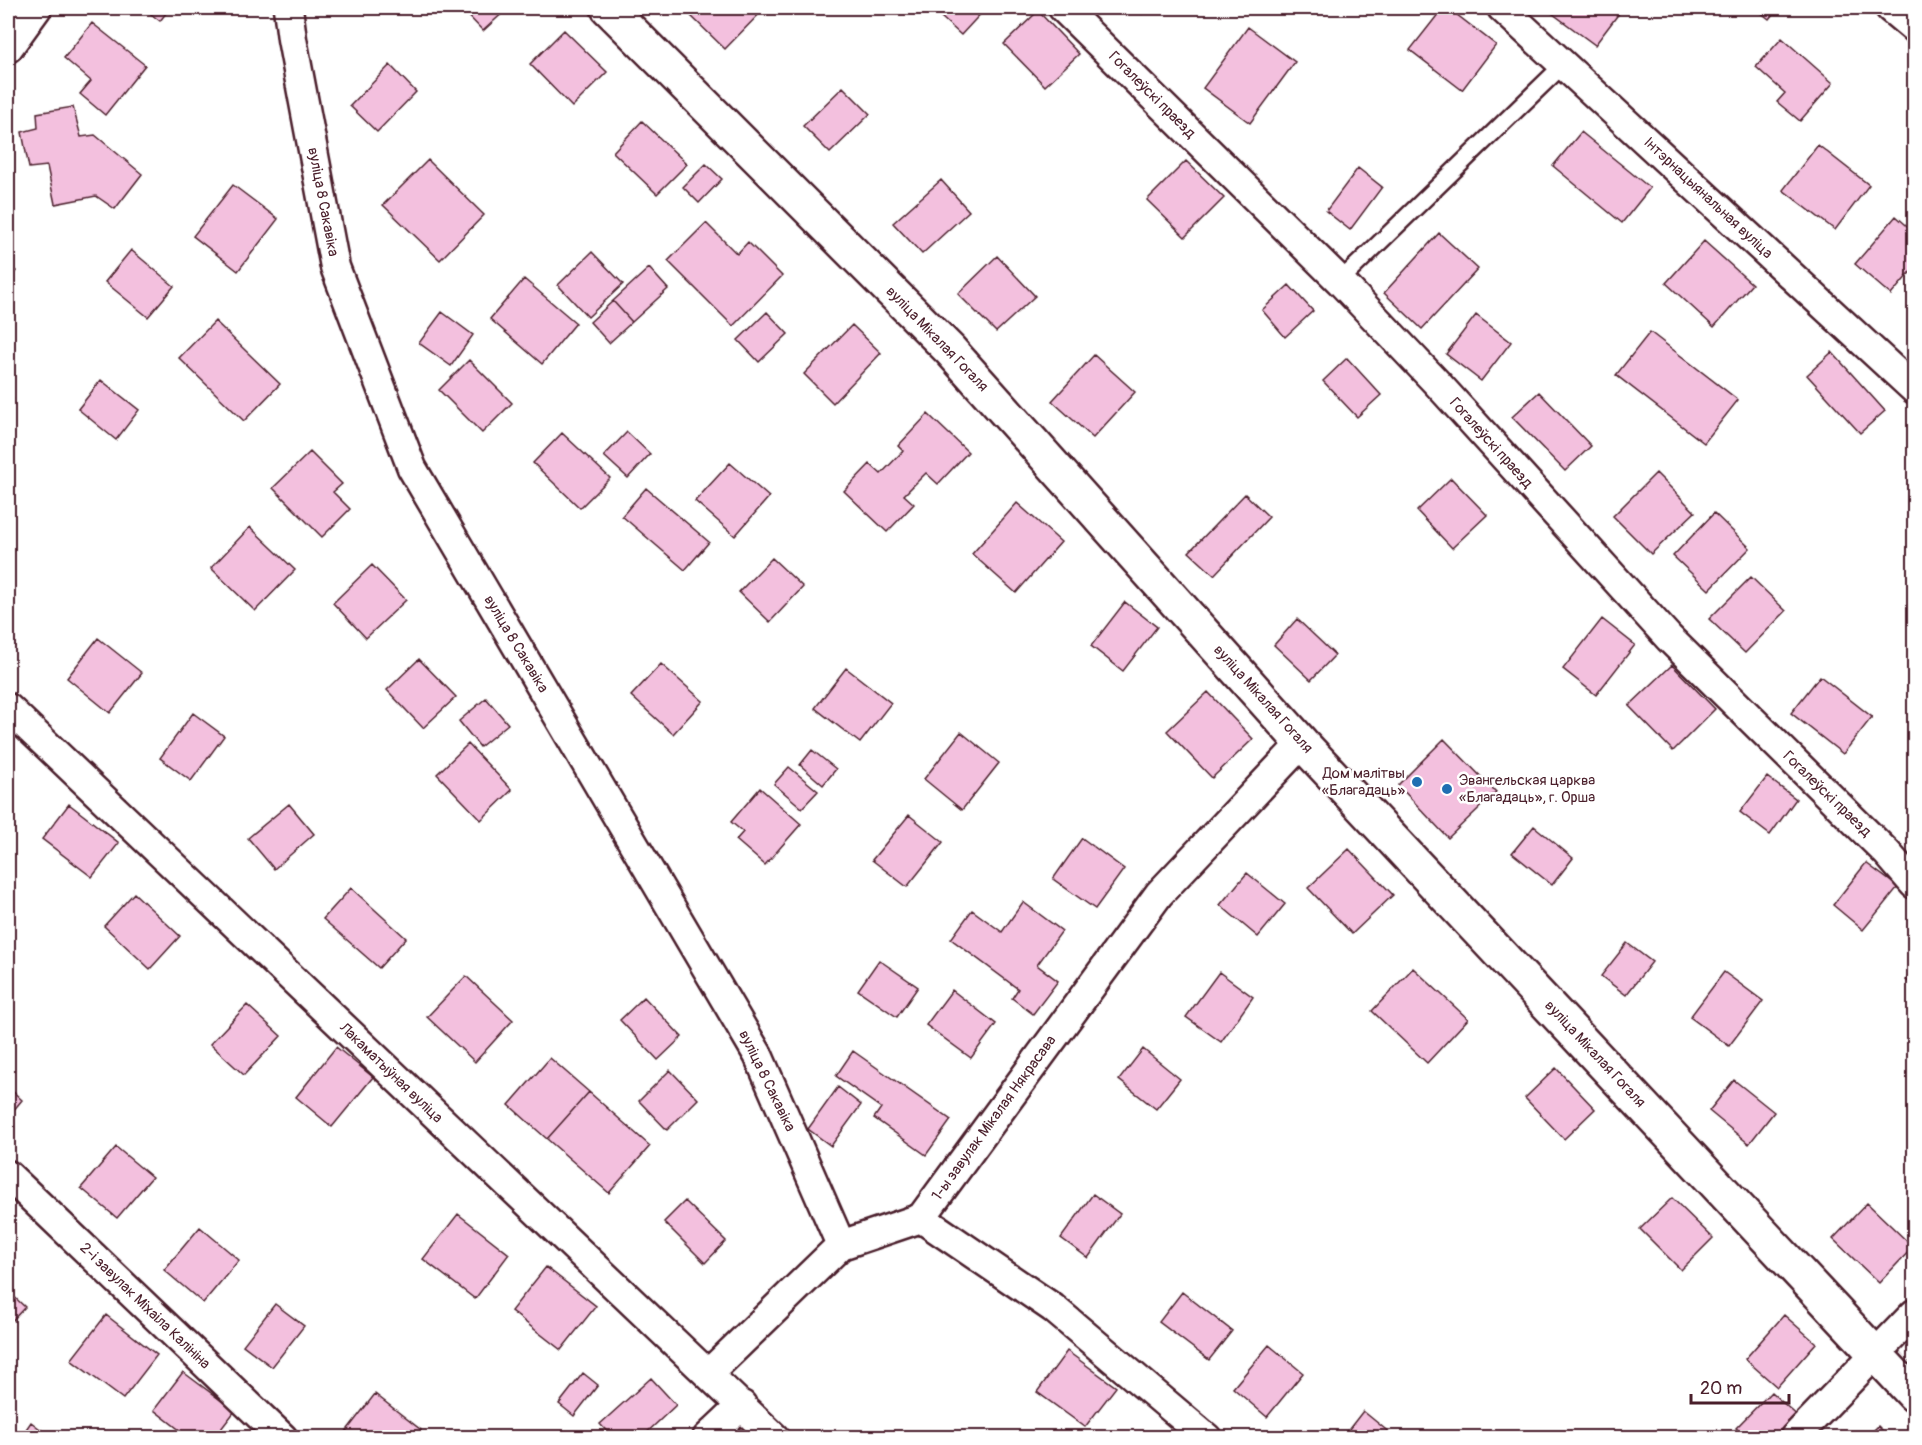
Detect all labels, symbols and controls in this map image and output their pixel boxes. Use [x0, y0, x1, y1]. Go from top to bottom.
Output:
street label: Гогалеўскі праезд [1104, 47, 1200, 143]
street label: Інтэрнацыянальная вуліца [1639, 133, 1777, 263]
street label: вуліца 8 Сакавіка [303, 146, 343, 258]
street label: вуліца Мікалая Гогаля [882, 282, 992, 396]
street label: Гогалеўскі праезд [1445, 394, 1537, 492]
street label: вуліца 8 Сакавіка [479, 592, 553, 696]
street label: вуліца Мікалая Гогаля [1209, 641, 1317, 757]
street label: Гогалеўскі праезд [1779, 747, 1875, 841]
place label: Дом малітвы «Благадаць» [1322, 764, 1405, 800]
place label: Эвангельская царква «Благадаць», г. Орша [1459, 771, 1595, 807]
marker: Дом малітвы «Благадаць» [1410, 775, 1424, 789]
marker: Эвангельская царква «Благадаць», г. Орша [1440, 782, 1454, 796]
street label: вуліца Мікалая Гогаля [1540, 996, 1650, 1112]
street label: Лакаматыўная вуліца [335, 1018, 447, 1127]
street label: вуліца 8 Сакавіка [734, 1027, 800, 1135]
street label: 1-ы завулак Мікалая Някрасава [928, 1032, 1060, 1204]
street label: 2-і завулак Міхаіла Калініна [76, 1239, 214, 1373]
scale bar [1691, 1367, 1788, 1405]
text: 20 m [1700, 1377, 1742, 1400]

